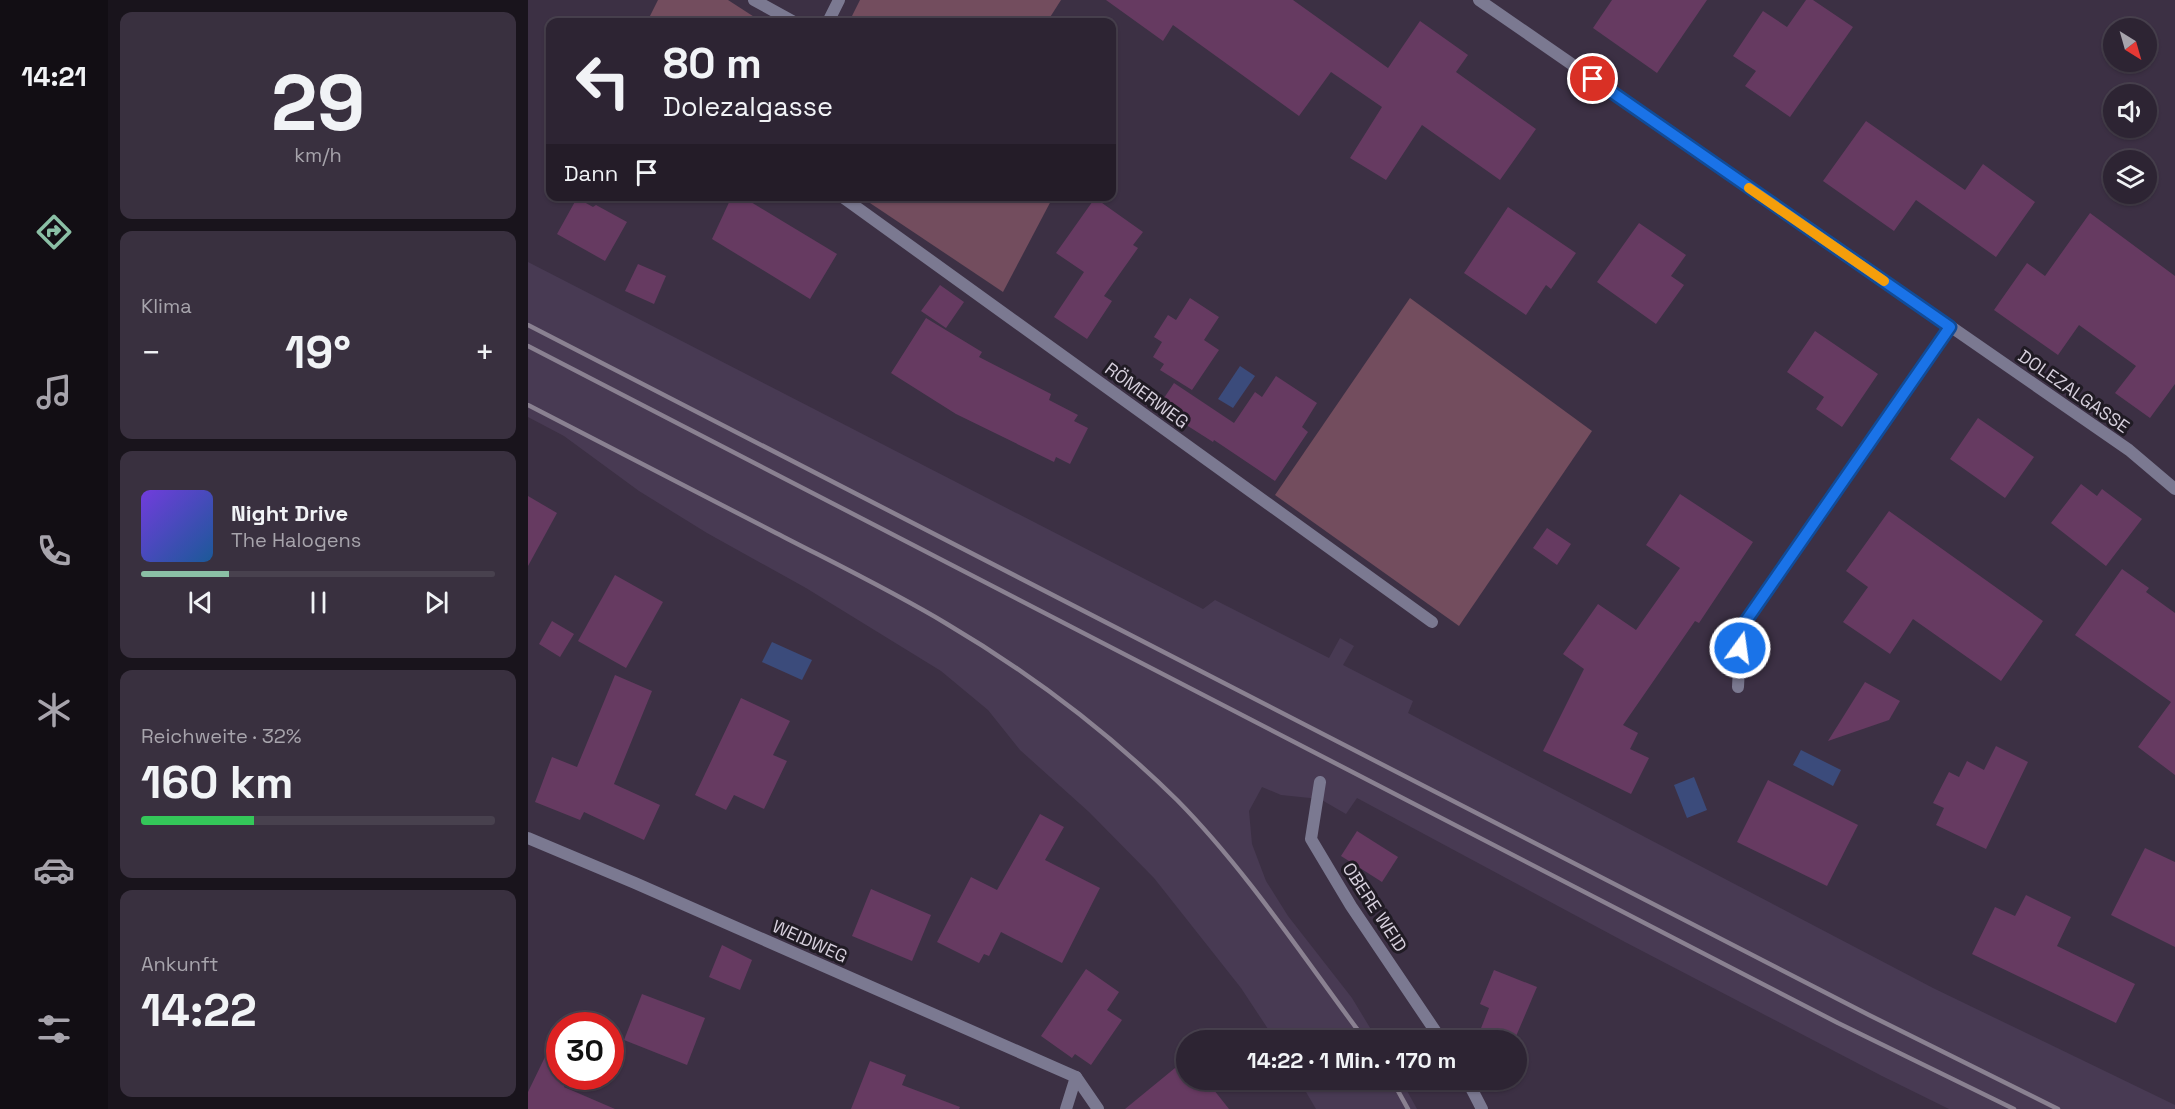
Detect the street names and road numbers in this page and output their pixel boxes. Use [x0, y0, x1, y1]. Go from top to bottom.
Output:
street label: DOLEZALGASSE [2014, 344, 2134, 438]
street label: RÖMERWEG [1101, 357, 1193, 433]
street label: OBERE WEID [1338, 858, 1412, 956]
street label: WEIDWEG [769, 914, 851, 968]

